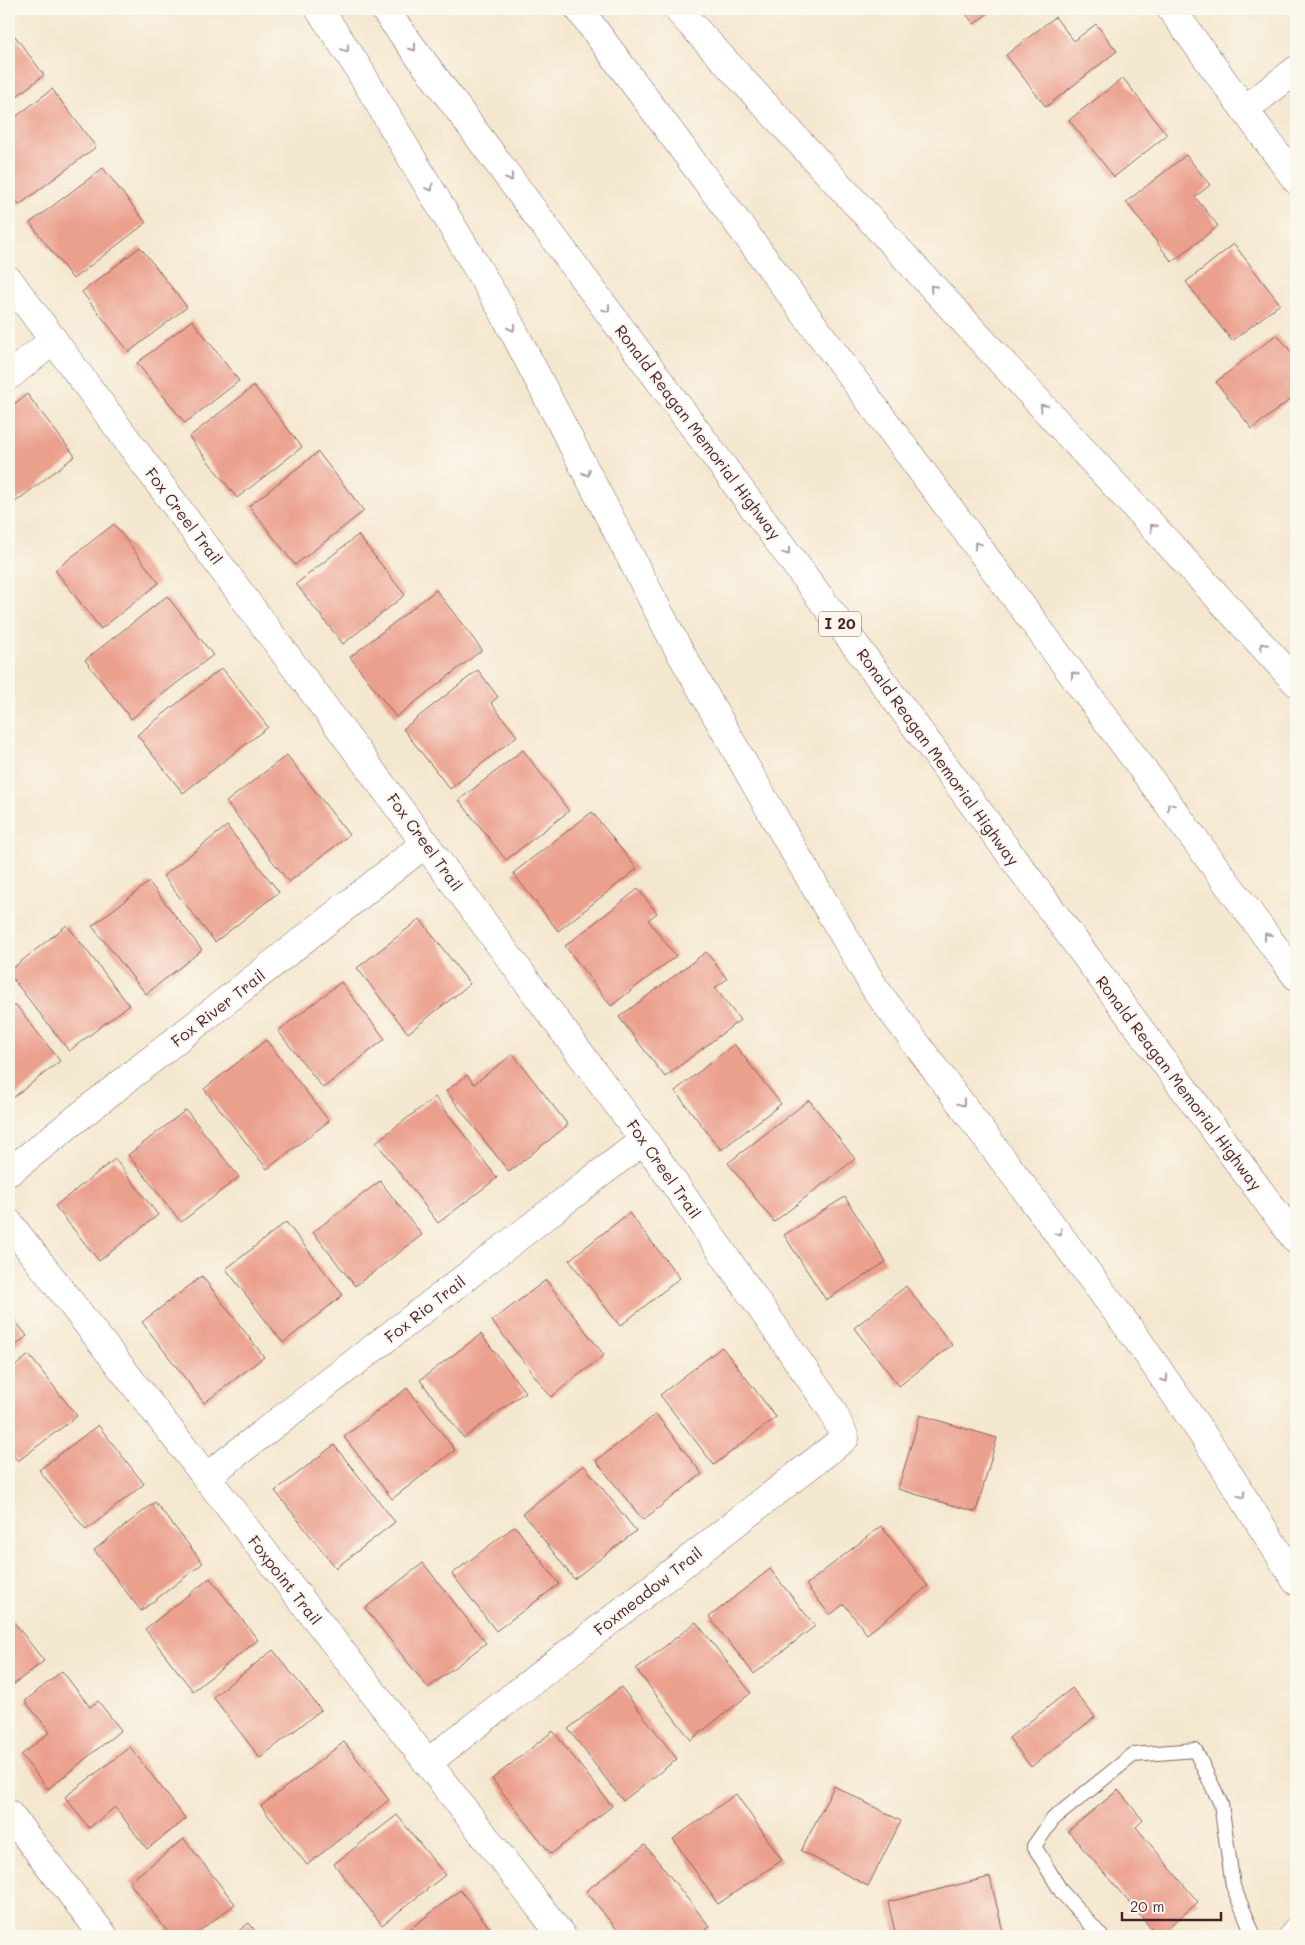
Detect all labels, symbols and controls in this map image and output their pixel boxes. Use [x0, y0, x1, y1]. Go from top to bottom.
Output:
one-way arrow [407, 42, 416, 52]
one-way arrow [340, 43, 349, 53]
one-way arrow [504, 172, 513, 182]
one-way arrow [423, 183, 433, 192]
one-way arrow [930, 284, 939, 293]
one-way arrow [601, 303, 610, 313]
street label: Ronald Reagan Memorial Highway [611, 320, 786, 543]
one-way arrow [506, 323, 516, 332]
one-way arrow [1040, 404, 1049, 413]
street label: Fox Creel Trail [141, 463, 228, 568]
one-way arrow [581, 467, 591, 476]
one-way arrow [1150, 523, 1159, 532]
one-way arrow [974, 541, 983, 551]
one-way arrow [781, 546, 790, 556]
road number: I 20 [819, 612, 861, 636]
one-way arrow [1260, 643, 1269, 652]
street label: Ronald Reagan Memorial Highway [852, 644, 1024, 869]
one-way arrow [1071, 672, 1079, 681]
street label: Fox Creel Trail [383, 789, 468, 895]
one-way arrow [1168, 803, 1176, 812]
one-way arrow [1264, 932, 1273, 942]
street label: Fox River Trail [166, 964, 269, 1051]
street label: Ronald Reagan Memorial Highway [1092, 971, 1267, 1194]
one-way arrow [956, 1097, 965, 1107]
street label: Fox Creel Trail [623, 1115, 706, 1222]
one-way arrow [1053, 1227, 1062, 1237]
street label: Fox Rio Trail [380, 1270, 469, 1347]
one-way arrow [1159, 1373, 1168, 1383]
one-way arrow [1236, 1489, 1245, 1498]
street label: Foxpoint Trail [244, 1531, 327, 1629]
street label: Foxmeadow Trail [589, 1542, 706, 1640]
scale bar [1122, 1890, 1221, 1922]
text: 20 m [1130, 1896, 1164, 1916]

